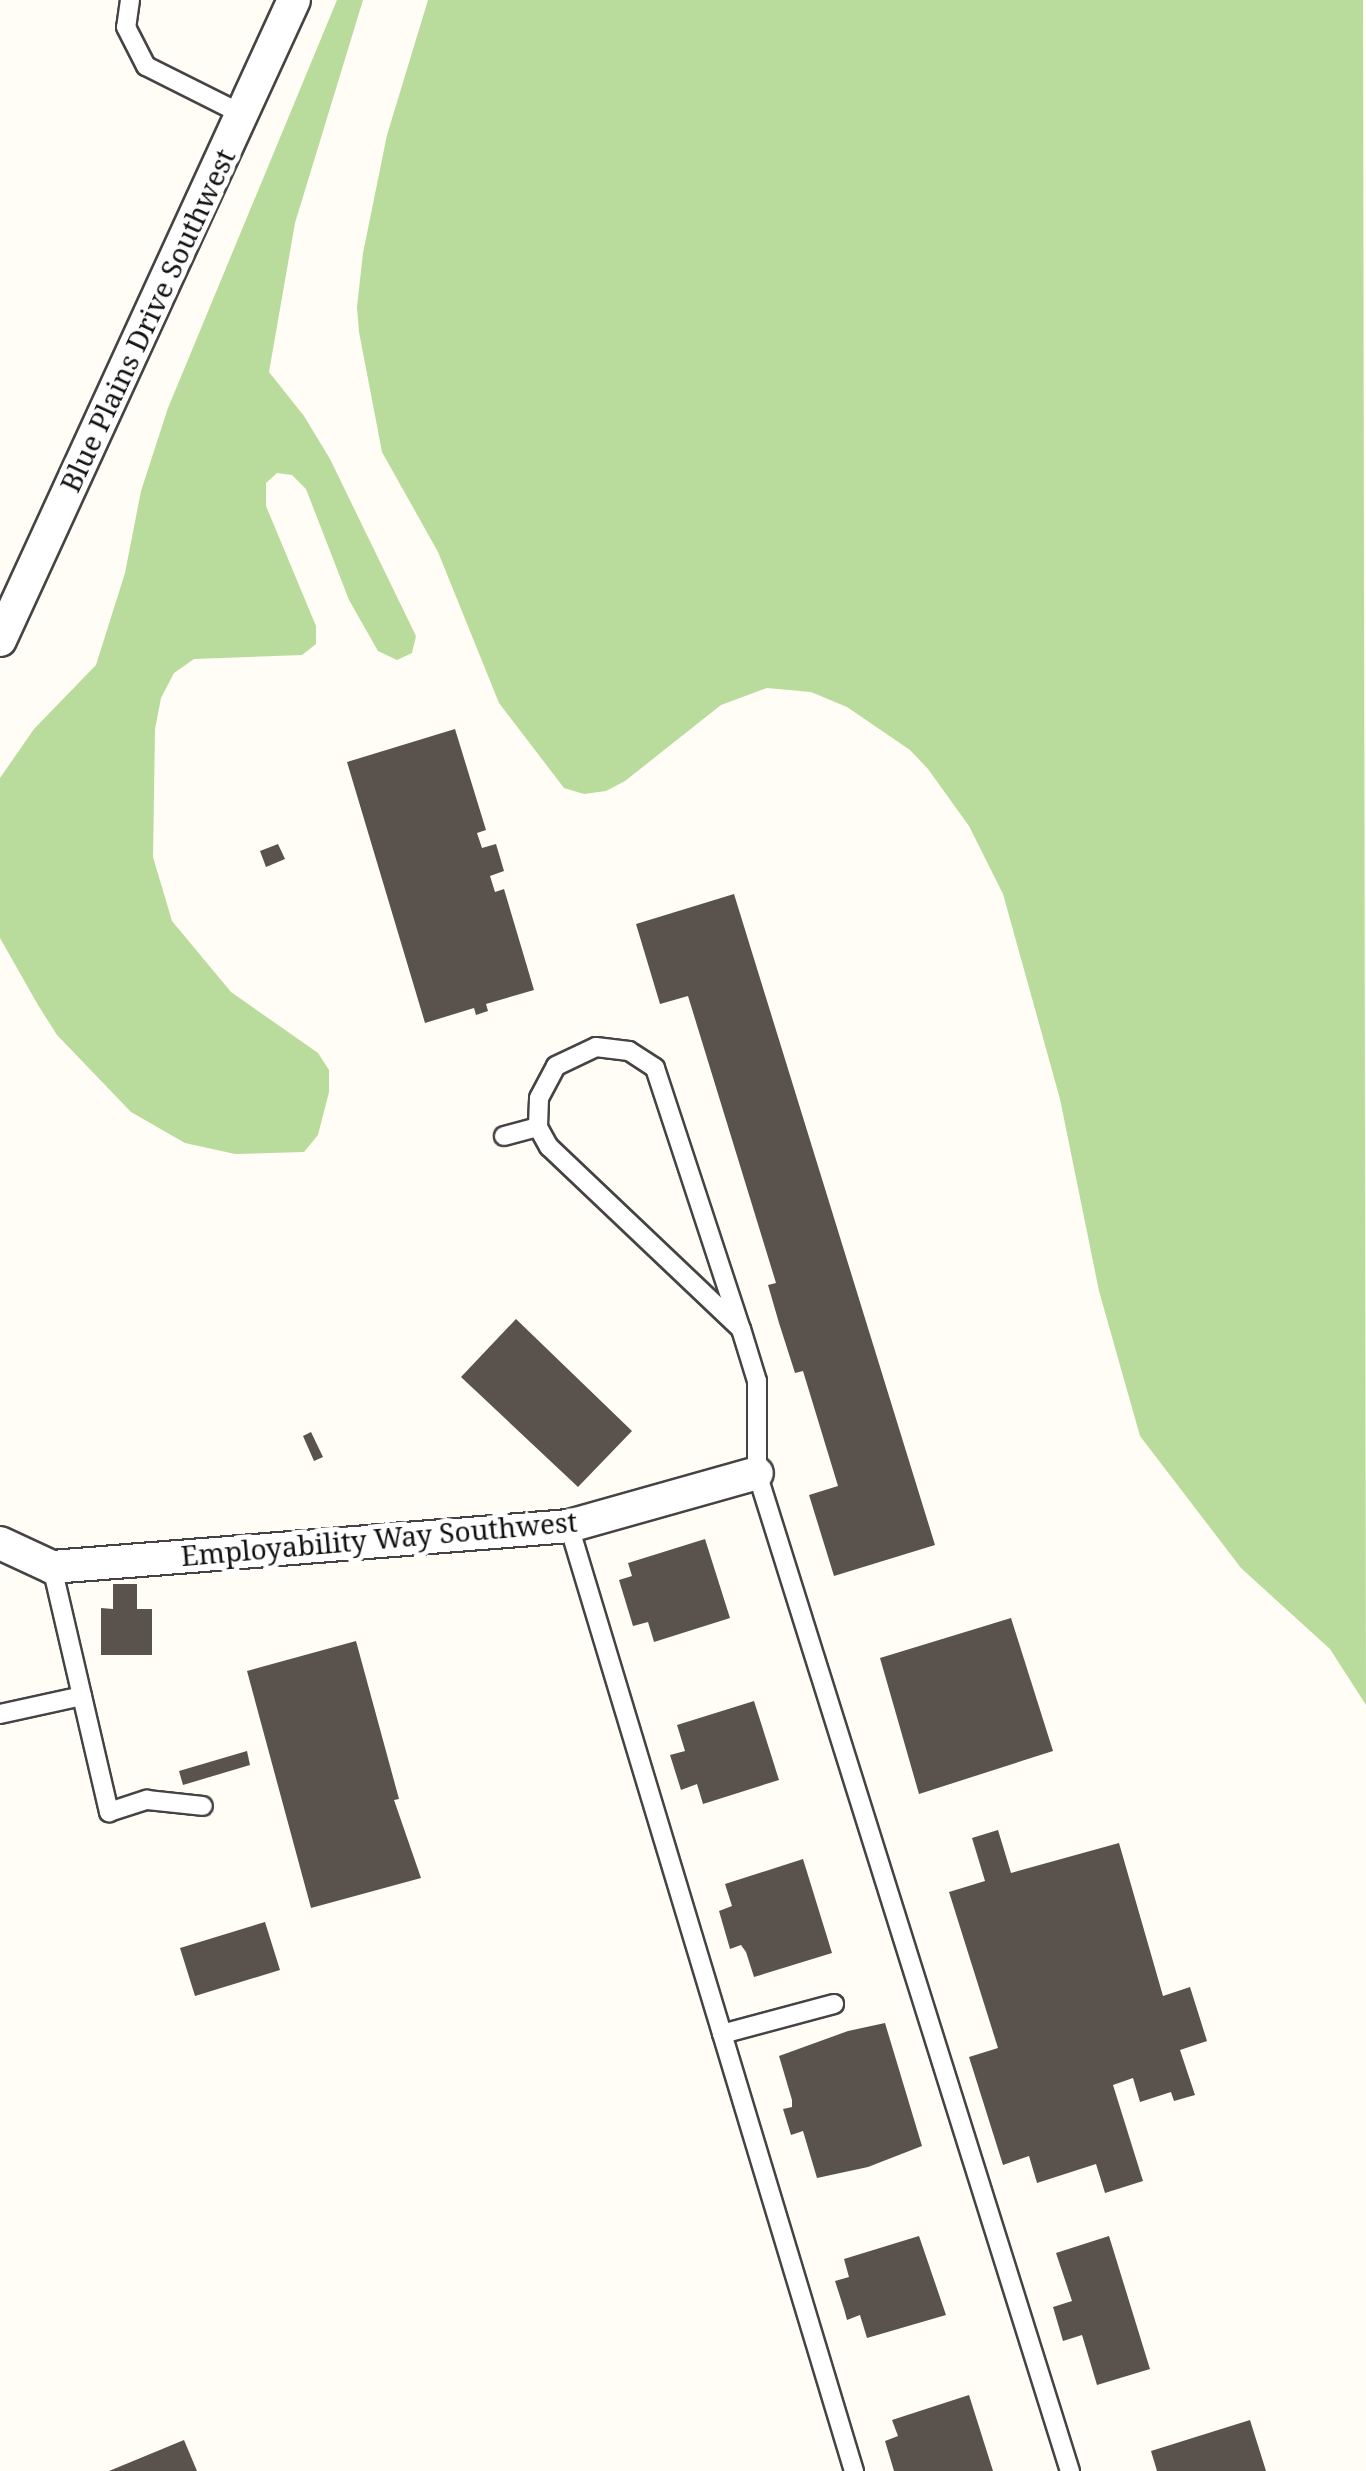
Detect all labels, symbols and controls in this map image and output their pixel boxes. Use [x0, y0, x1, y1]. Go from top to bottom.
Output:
street label: Blue Plains Drive Southwest [53, 143, 241, 497]
street label: Employability Way Southwest [179, 1504, 579, 1572]

